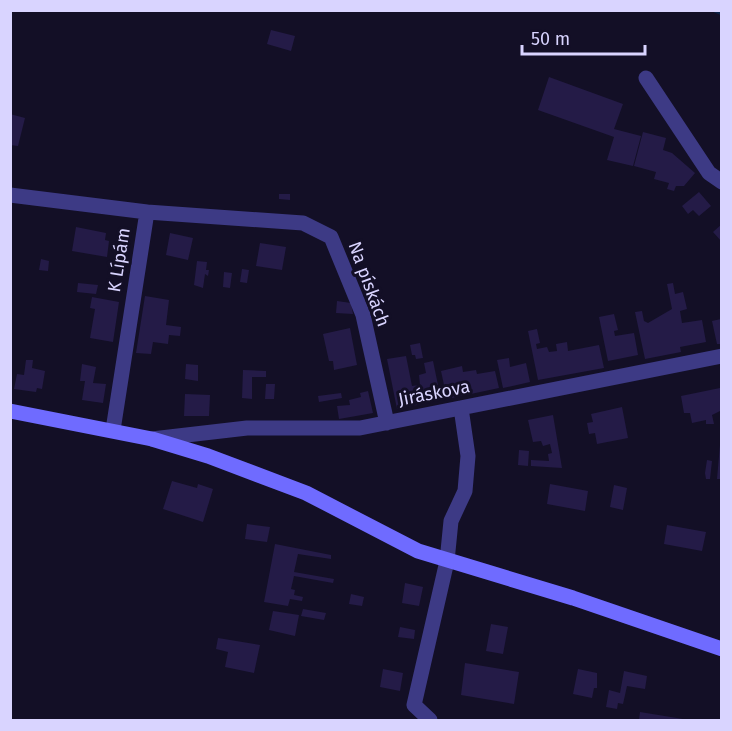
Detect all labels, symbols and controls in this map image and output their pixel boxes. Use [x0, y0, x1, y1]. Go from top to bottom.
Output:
scale bar [522, 18, 645, 56]
text: 50 m [531, 28, 570, 50]
street label: K Lípám [103, 226, 135, 294]
street label: Na pískách [343, 238, 395, 330]
street label: Jiráskova [396, 375, 472, 411]

